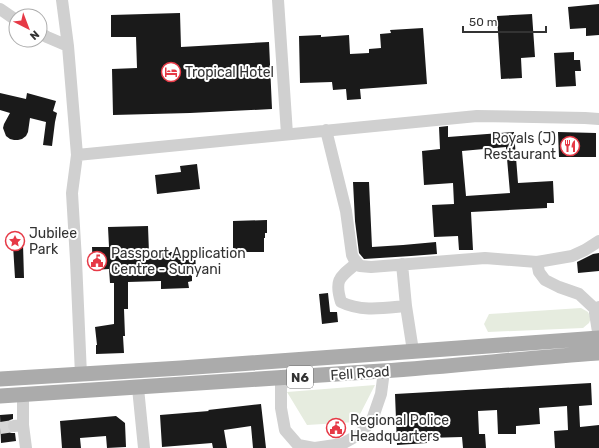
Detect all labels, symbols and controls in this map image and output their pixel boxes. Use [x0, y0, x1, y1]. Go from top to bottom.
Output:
north arrow [8, 8, 48, 48]
scale bar [463, 8, 546, 34]
text: 50 m [469, 15, 497, 29]
text: N [27, 28, 42, 43]
hotel icon: Tropical Hotel [160, 61, 182, 83]
place label: Tropical Hotel [185, 64, 274, 81]
place label: Royals (J) Restaurant [484, 130, 557, 163]
restaurant icon: Royals (J) Restaurant [559, 135, 581, 157]
place label: Jubilee Park [29, 225, 77, 258]
place icon: Jubilee Park [4, 230, 26, 252]
place label: Passport Application Centre - Sunyani [111, 245, 246, 278]
public building icon: Passport Application Centre - Sunyani [86, 250, 108, 272]
street label: Fell Road [330, 363, 390, 384]
road number: N6 [287, 366, 313, 388]
place label: Regional Police Headquarters [350, 412, 449, 445]
public building icon: Regional Police Headquarters [325, 417, 347, 439]

